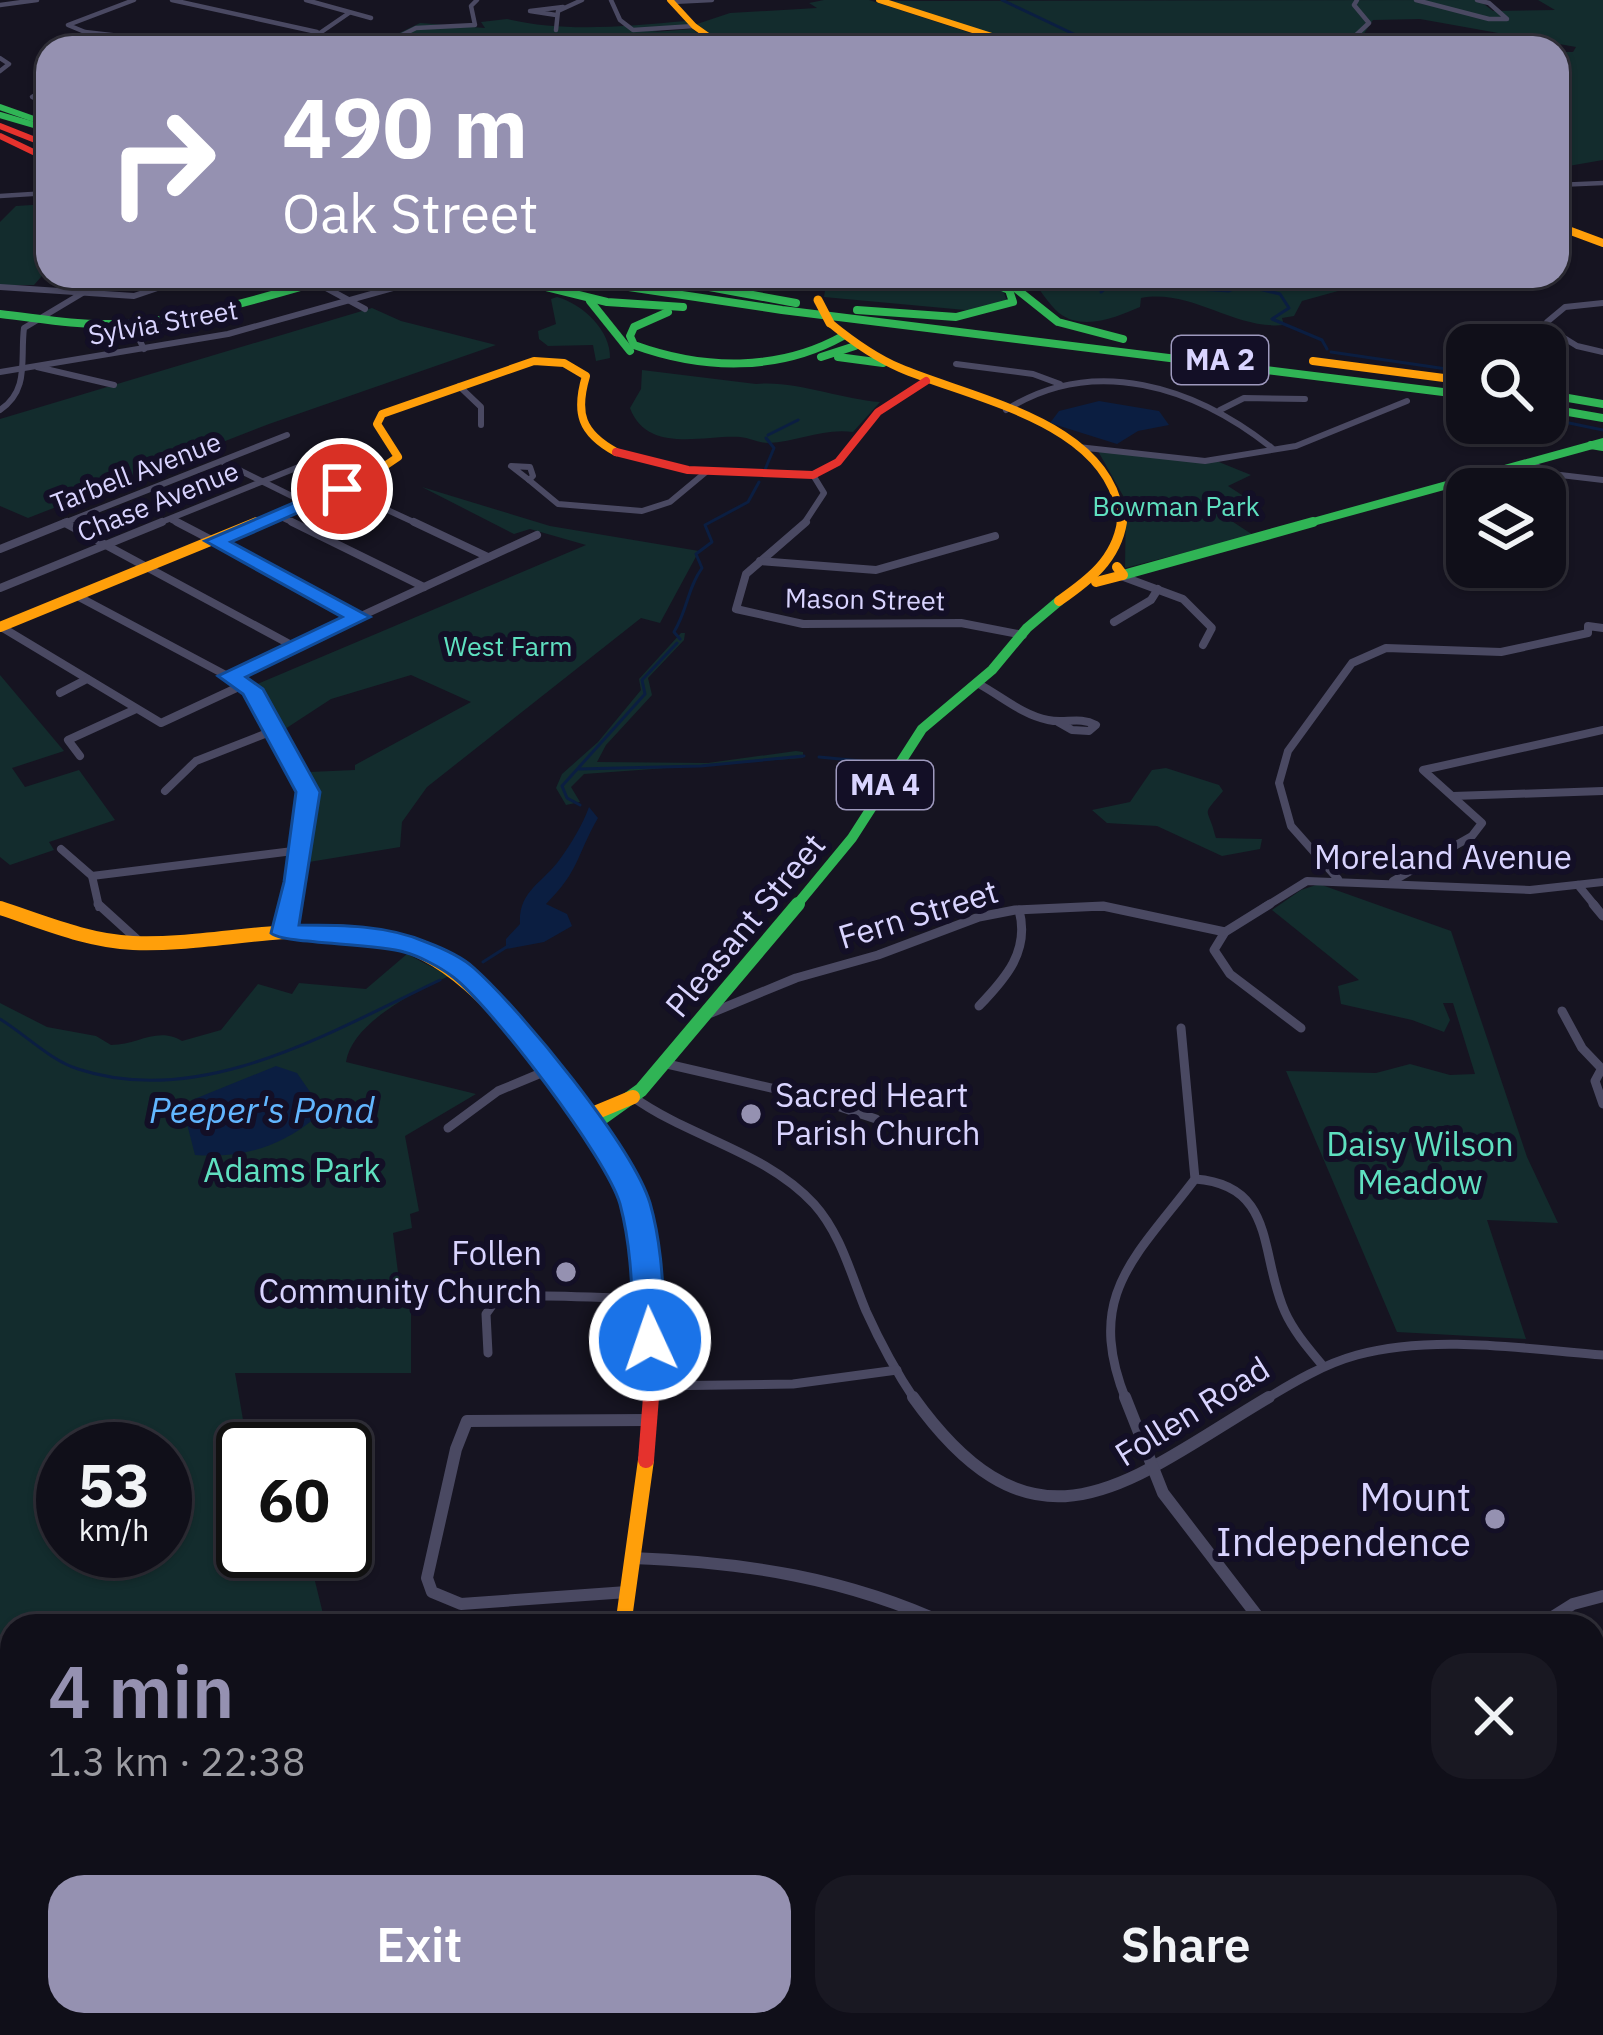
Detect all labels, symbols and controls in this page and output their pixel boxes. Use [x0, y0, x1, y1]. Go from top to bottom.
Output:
text: 490 m [282, 72, 528, 181]
icon: right [84, 84, 240, 240]
text: Oak Street [282, 178, 538, 248]
street label: Sylvia Street [85, 291, 240, 352]
map controls [1446, 324, 1566, 588]
button: search [1446, 324, 1566, 444]
road number: MA 2 [1172, 336, 1268, 384]
street label: Tarbell Avenue [45, 423, 226, 520]
pin [291, 438, 393, 540]
street label: Chase Avenue [72, 452, 243, 549]
icon: arrive [309, 456, 375, 522]
button: layers [1446, 468, 1566, 588]
park label: Bowman Park [1092, 488, 1260, 523]
street label: Mason Street [785, 580, 946, 617]
park label: West Farm [443, 628, 573, 663]
road number: MA 4 [837, 761, 933, 809]
street label: Pleasant Street [655, 824, 834, 1025]
street label: Moreland Avenue [1314, 835, 1572, 878]
street label: Fern Street [833, 869, 1003, 958]
place label: Sacred Heart Parish Church [775, 1073, 981, 1154]
water label: Peeper's Pond [149, 1086, 375, 1133]
marker: Sacred Heart Parish Church [738, 1101, 764, 1127]
park label: Daisy Wilson Meadow [1326, 1122, 1514, 1203]
park label: Adams Park [203, 1148, 381, 1191]
place label: Follen Community Church [259, 1231, 542, 1312]
marker: Follen Community Church [553, 1259, 579, 1285]
position arrow [587, 1277, 713, 1403]
street label: Follen Road [1106, 1346, 1277, 1475]
speed limit sign: 60 [216, 1422, 372, 1578]
text: 53 [78, 1445, 150, 1524]
place label: Mount Independence [1216, 1471, 1471, 1567]
marker: Mount Independence [1482, 1506, 1508, 1532]
text: km/h [79, 1510, 149, 1549]
text: 4 min [48, 1644, 234, 1738]
button: close [1431, 1653, 1557, 1779]
text: 1.3 km · 22:38 [48, 1736, 305, 1787]
button: Exit [48, 1875, 791, 2013]
button: Share [815, 1875, 1557, 2013]

